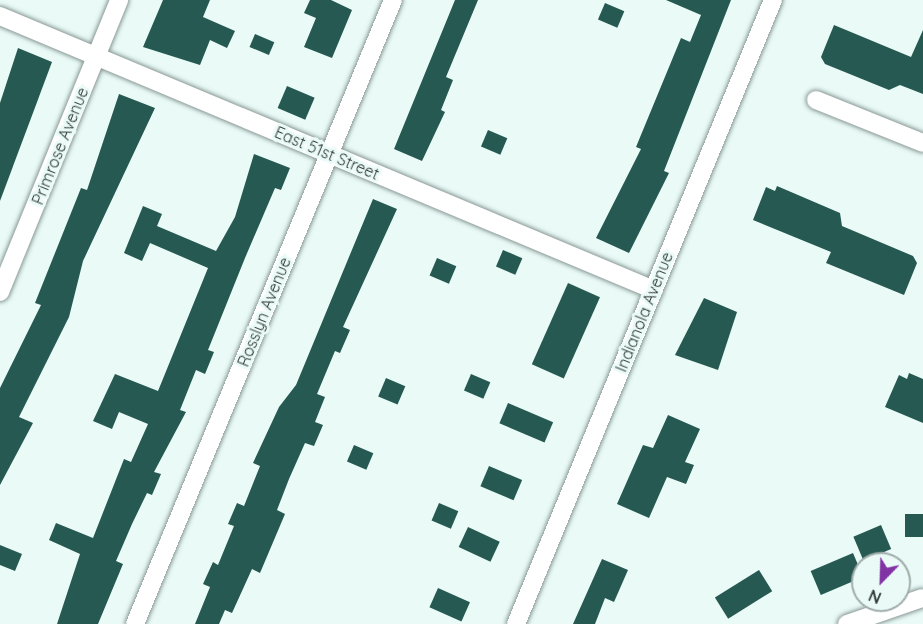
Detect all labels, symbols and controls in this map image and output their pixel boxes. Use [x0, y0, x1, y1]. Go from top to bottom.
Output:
street label: Primrose Avenue [28, 85, 92, 207]
street label: East 51st Street [272, 122, 382, 184]
street label: Indianola Avenue [611, 249, 677, 375]
street label: Rosslyn Avenue [233, 255, 295, 369]
north arrow [851, 552, 911, 612]
text: N [865, 585, 884, 608]

